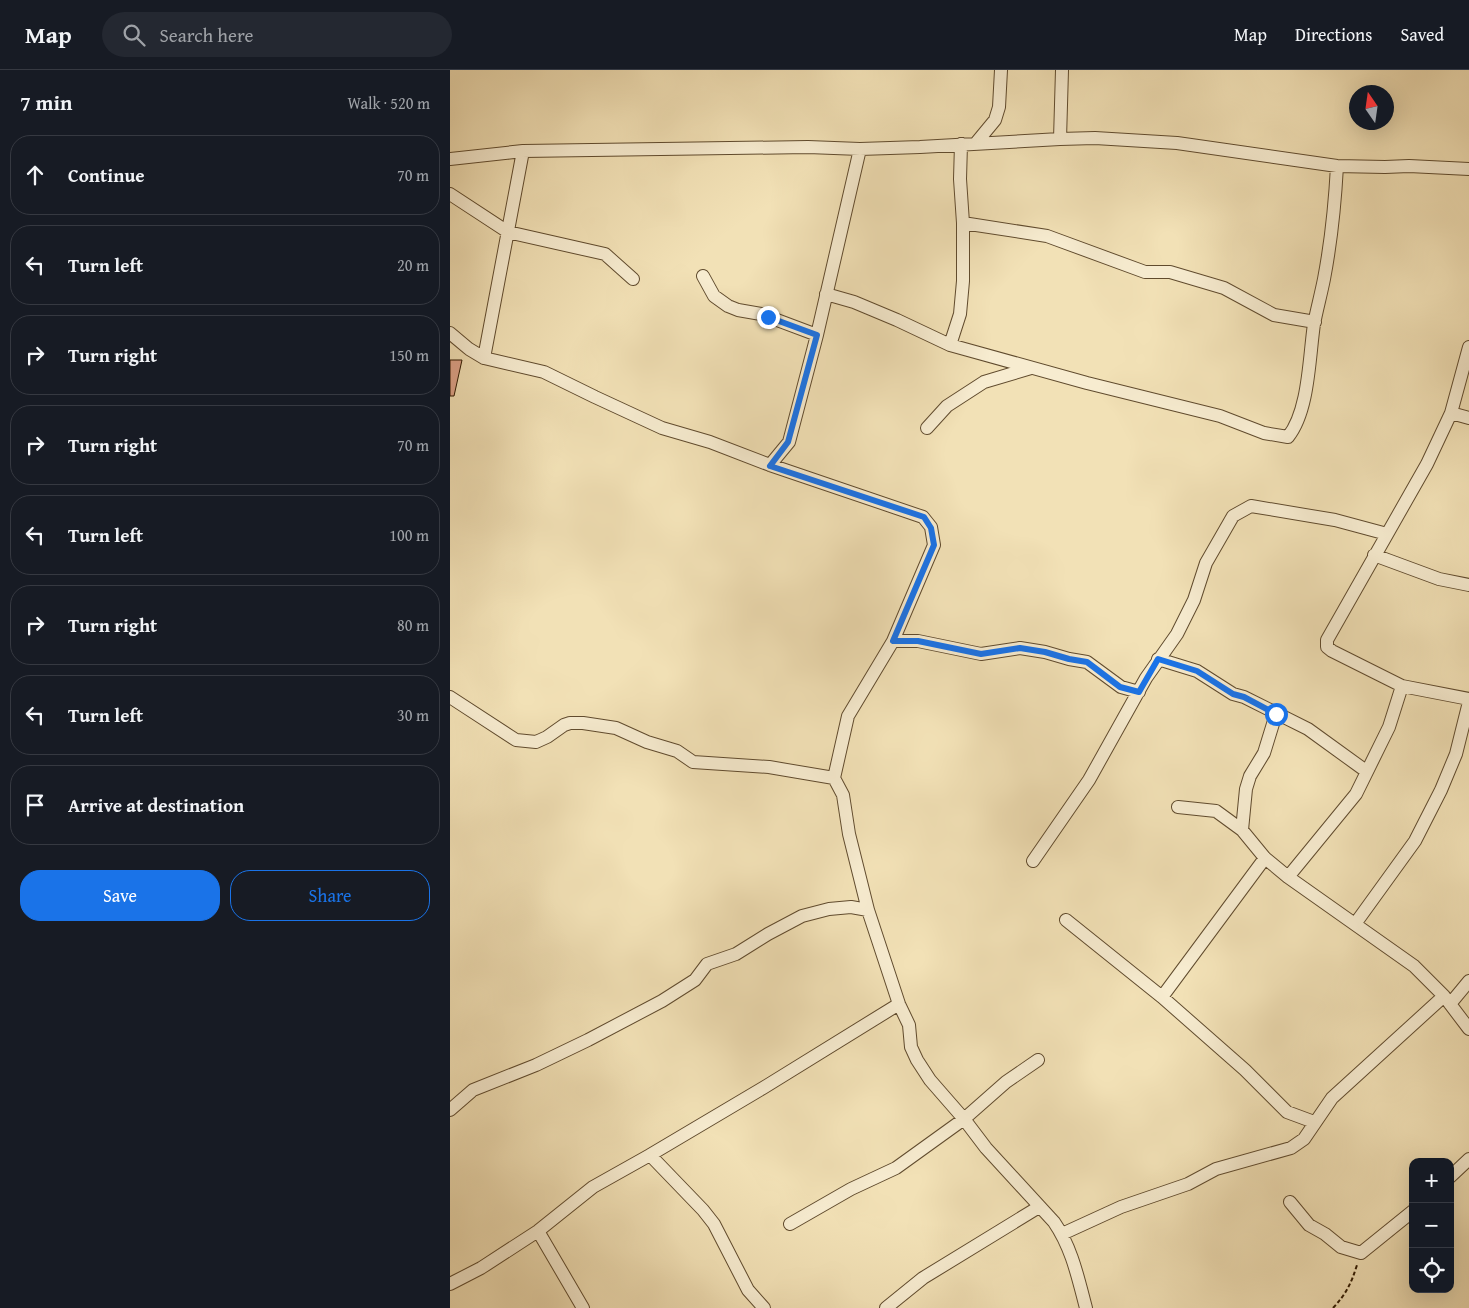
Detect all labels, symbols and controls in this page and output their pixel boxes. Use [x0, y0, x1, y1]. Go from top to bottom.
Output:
search box [102, 12, 452, 57]
text: Map [25, 17, 72, 52]
icon: search [120, 21, 148, 49]
text: Search here [160, 21, 253, 49]
text: Map [1234, 21, 1267, 48]
text: Directions [1295, 21, 1372, 48]
text: Saved [1400, 21, 1444, 48]
north arrow [1349, 85, 1394, 130]
text: 7 min [20, 87, 72, 118]
text: Walk · 520 m [347, 91, 430, 115]
icon: ahead [21, 161, 49, 189]
text: Continue [68, 161, 145, 189]
text: 70 m [397, 163, 429, 187]
icon: left [21, 251, 49, 279]
text: Turn left [68, 251, 143, 279]
text: 20 m [397, 253, 429, 277]
route end [757, 306, 780, 329]
icon: right [21, 341, 49, 369]
text: Turn right [68, 341, 157, 369]
text: 150 m [389, 343, 429, 367]
icon: right [21, 431, 49, 459]
text: Turn right [68, 431, 157, 459]
text: 70 m [397, 433, 429, 457]
icon: left [21, 521, 49, 549]
text: Turn left [68, 521, 143, 549]
text: 100 m [389, 523, 429, 547]
icon: right [21, 611, 49, 639]
text: Turn right [68, 611, 157, 639]
text: 80 m [397, 613, 429, 637]
icon: left [21, 701, 49, 729]
text: Turn left [68, 701, 143, 729]
text: 30 m [397, 703, 429, 727]
route start [1265, 703, 1288, 726]
icon: arrive [21, 791, 49, 819]
text: Arrive at destination [68, 791, 244, 819]
button: Save [20, 870, 220, 921]
button: Share [230, 870, 430, 921]
map controls [1409, 1158, 1454, 1293]
button: + [1409, 1158, 1454, 1203]
button: − [1409, 1203, 1454, 1248]
button: locate [1409, 1248, 1454, 1293]

